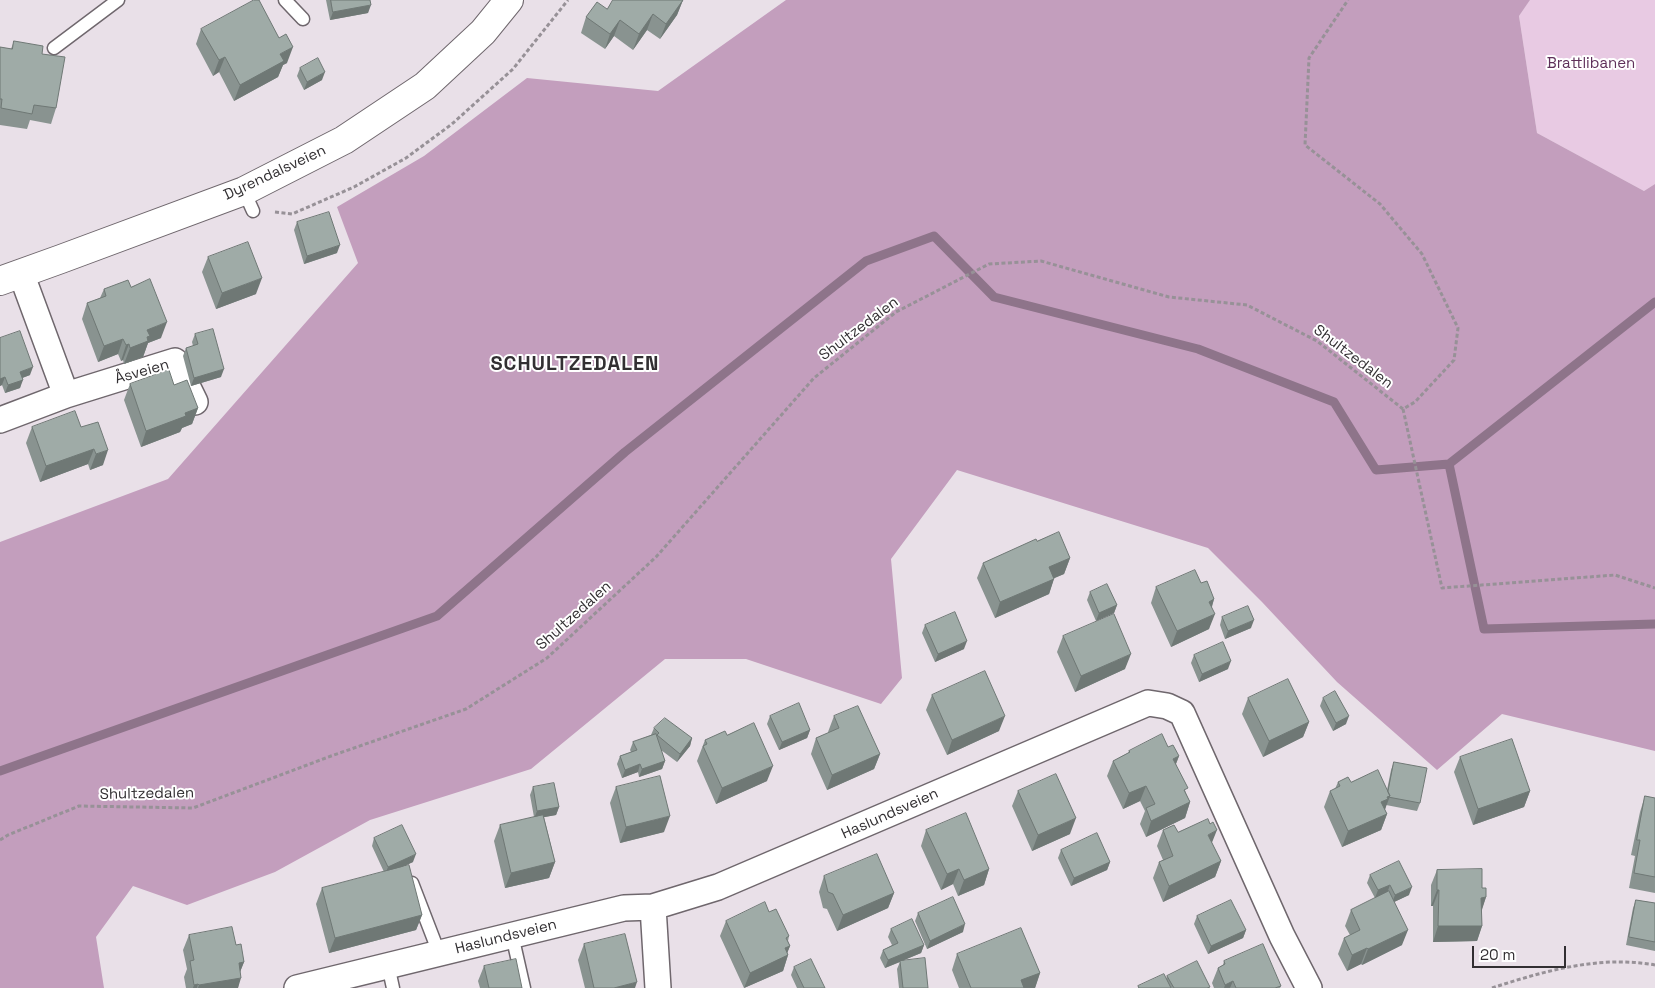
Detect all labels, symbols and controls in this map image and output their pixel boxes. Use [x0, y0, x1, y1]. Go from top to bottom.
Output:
park label: Brattlibanen [1547, 55, 1635, 73]
street label: Dyrendalsveien [221, 141, 329, 205]
street label: Shultzedalen [816, 293, 902, 365]
street label: Shultzedalen [1310, 321, 1396, 393]
district label: SCHULTZEDALEN [489, 353, 661, 377]
street label: Åsveien [113, 356, 171, 388]
street label: Shultzedalen [533, 578, 615, 654]
street label: Shultzedalen [100, 784, 194, 804]
street label: Haslundsveien [839, 785, 941, 843]
street label: Haslundsveien [453, 916, 559, 958]
scale bar [1475, 936, 1569, 968]
text: 20 m [1480, 945, 1515, 964]

